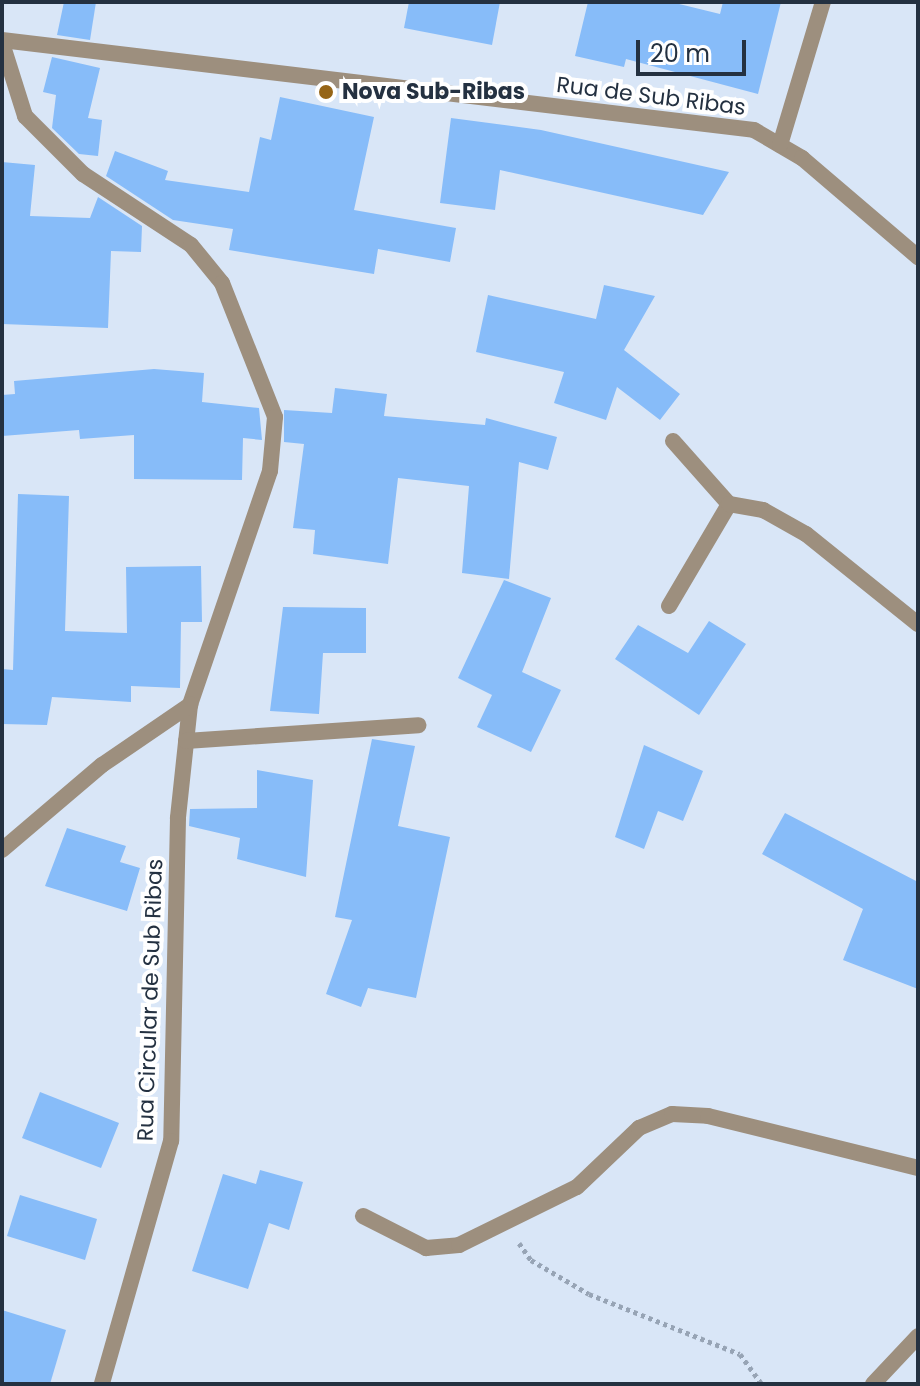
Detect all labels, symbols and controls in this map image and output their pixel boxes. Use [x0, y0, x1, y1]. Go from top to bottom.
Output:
scale bar [640, 24, 750, 74]
text: 20 m [650, 37, 710, 70]
street label: Rua de Sub Ribas [555, 71, 747, 121]
place label: Nova Sub-Ribas [342, 79, 525, 105]
marker: Nova Sub-Ribas [317, 83, 335, 101]
street label: Rua Circular de Sub Ribas [132, 858, 168, 1142]

